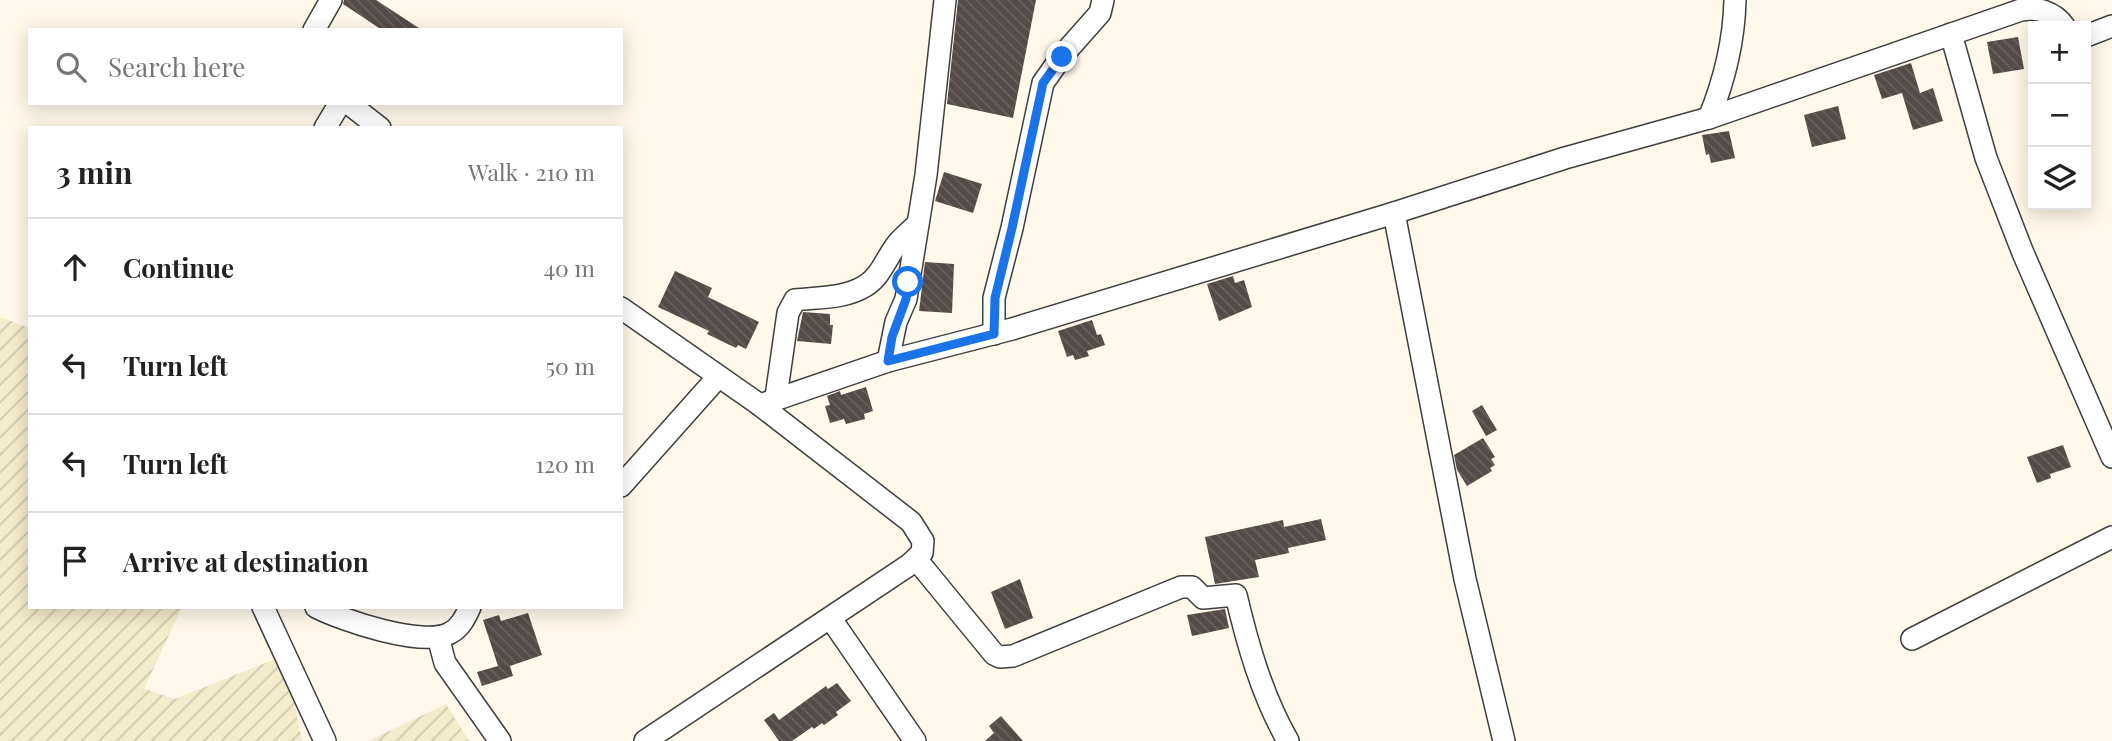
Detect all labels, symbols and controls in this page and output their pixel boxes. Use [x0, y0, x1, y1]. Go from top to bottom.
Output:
map controls [2028, 21, 2091, 210]
button: + [2028, 21, 2091, 84]
search box [28, 28, 623, 105]
route end [1046, 41, 1077, 72]
icon: search [52, 48, 90, 86]
text: Search here [108, 49, 245, 84]
button: − [2028, 84, 2091, 147]
button: layers [2028, 147, 2091, 210]
text: 3 min [56, 152, 132, 192]
text: Walk · 210 m [468, 156, 595, 187]
icon: ahead [56, 248, 94, 286]
text: Continue [123, 250, 234, 285]
text: 40 m [544, 252, 595, 283]
route start [892, 266, 923, 297]
icon: left [56, 346, 94, 384]
text: Turn left [123, 348, 228, 383]
text: 50 m [546, 350, 595, 381]
icon: left [56, 444, 94, 482]
text: Turn left [123, 446, 228, 481]
text: 120 m [536, 448, 595, 479]
icon: arrive [56, 542, 94, 580]
text: Arrive at destination [123, 544, 369, 579]

